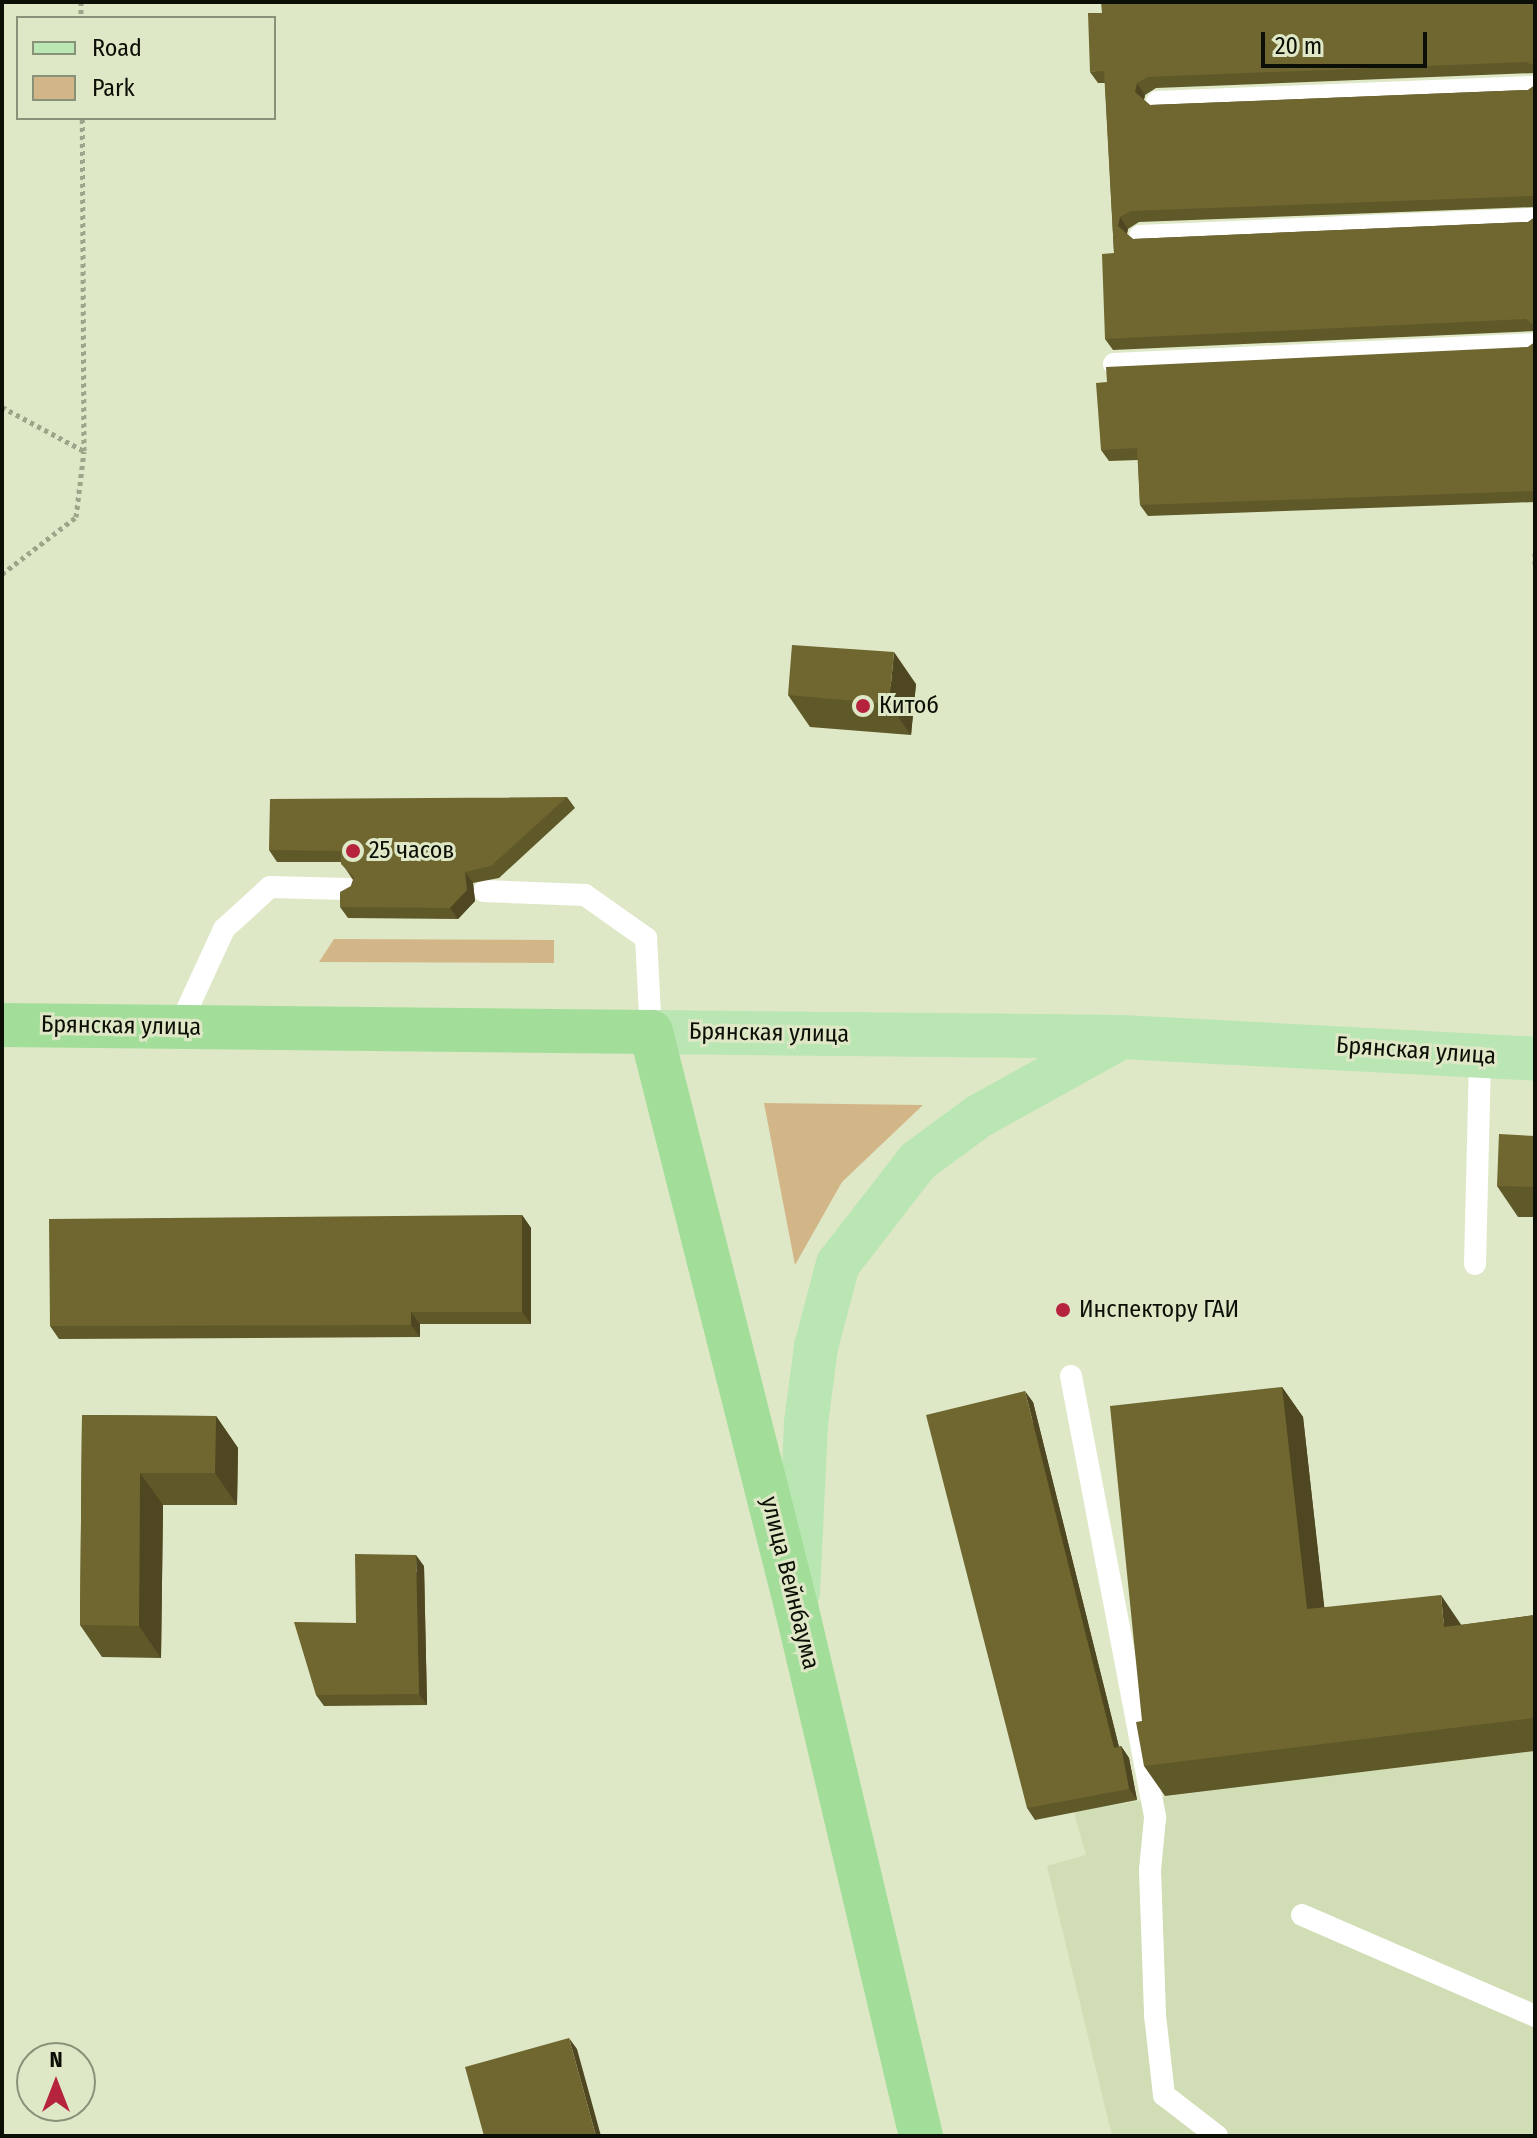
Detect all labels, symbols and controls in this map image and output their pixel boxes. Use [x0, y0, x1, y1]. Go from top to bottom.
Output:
legend [16, 16, 276, 120]
scale bar [1265, 16, 1431, 66]
text: 20 m [1275, 32, 1322, 60]
text: Road [92, 34, 142, 62]
text: Park [92, 74, 135, 102]
place label: Китоб [879, 692, 939, 720]
marker: Китоб [854, 697, 872, 715]
place label: 25 часов [369, 837, 454, 865]
marker: 25 часов [344, 842, 362, 860]
street label: Брянская улица [41, 1010, 201, 1042]
street label: Брянская улица [689, 1017, 849, 1049]
street label: Брянская улица [1335, 1031, 1497, 1071]
place label: Инспектору ГАИ [1079, 1296, 1239, 1324]
marker: Инспектору ГАИ [1054, 1301, 1072, 1319]
street label: улица Вейнбаума [755, 1494, 825, 1672]
north arrow [16, 2042, 96, 2122]
text: N [49, 2046, 63, 2073]

